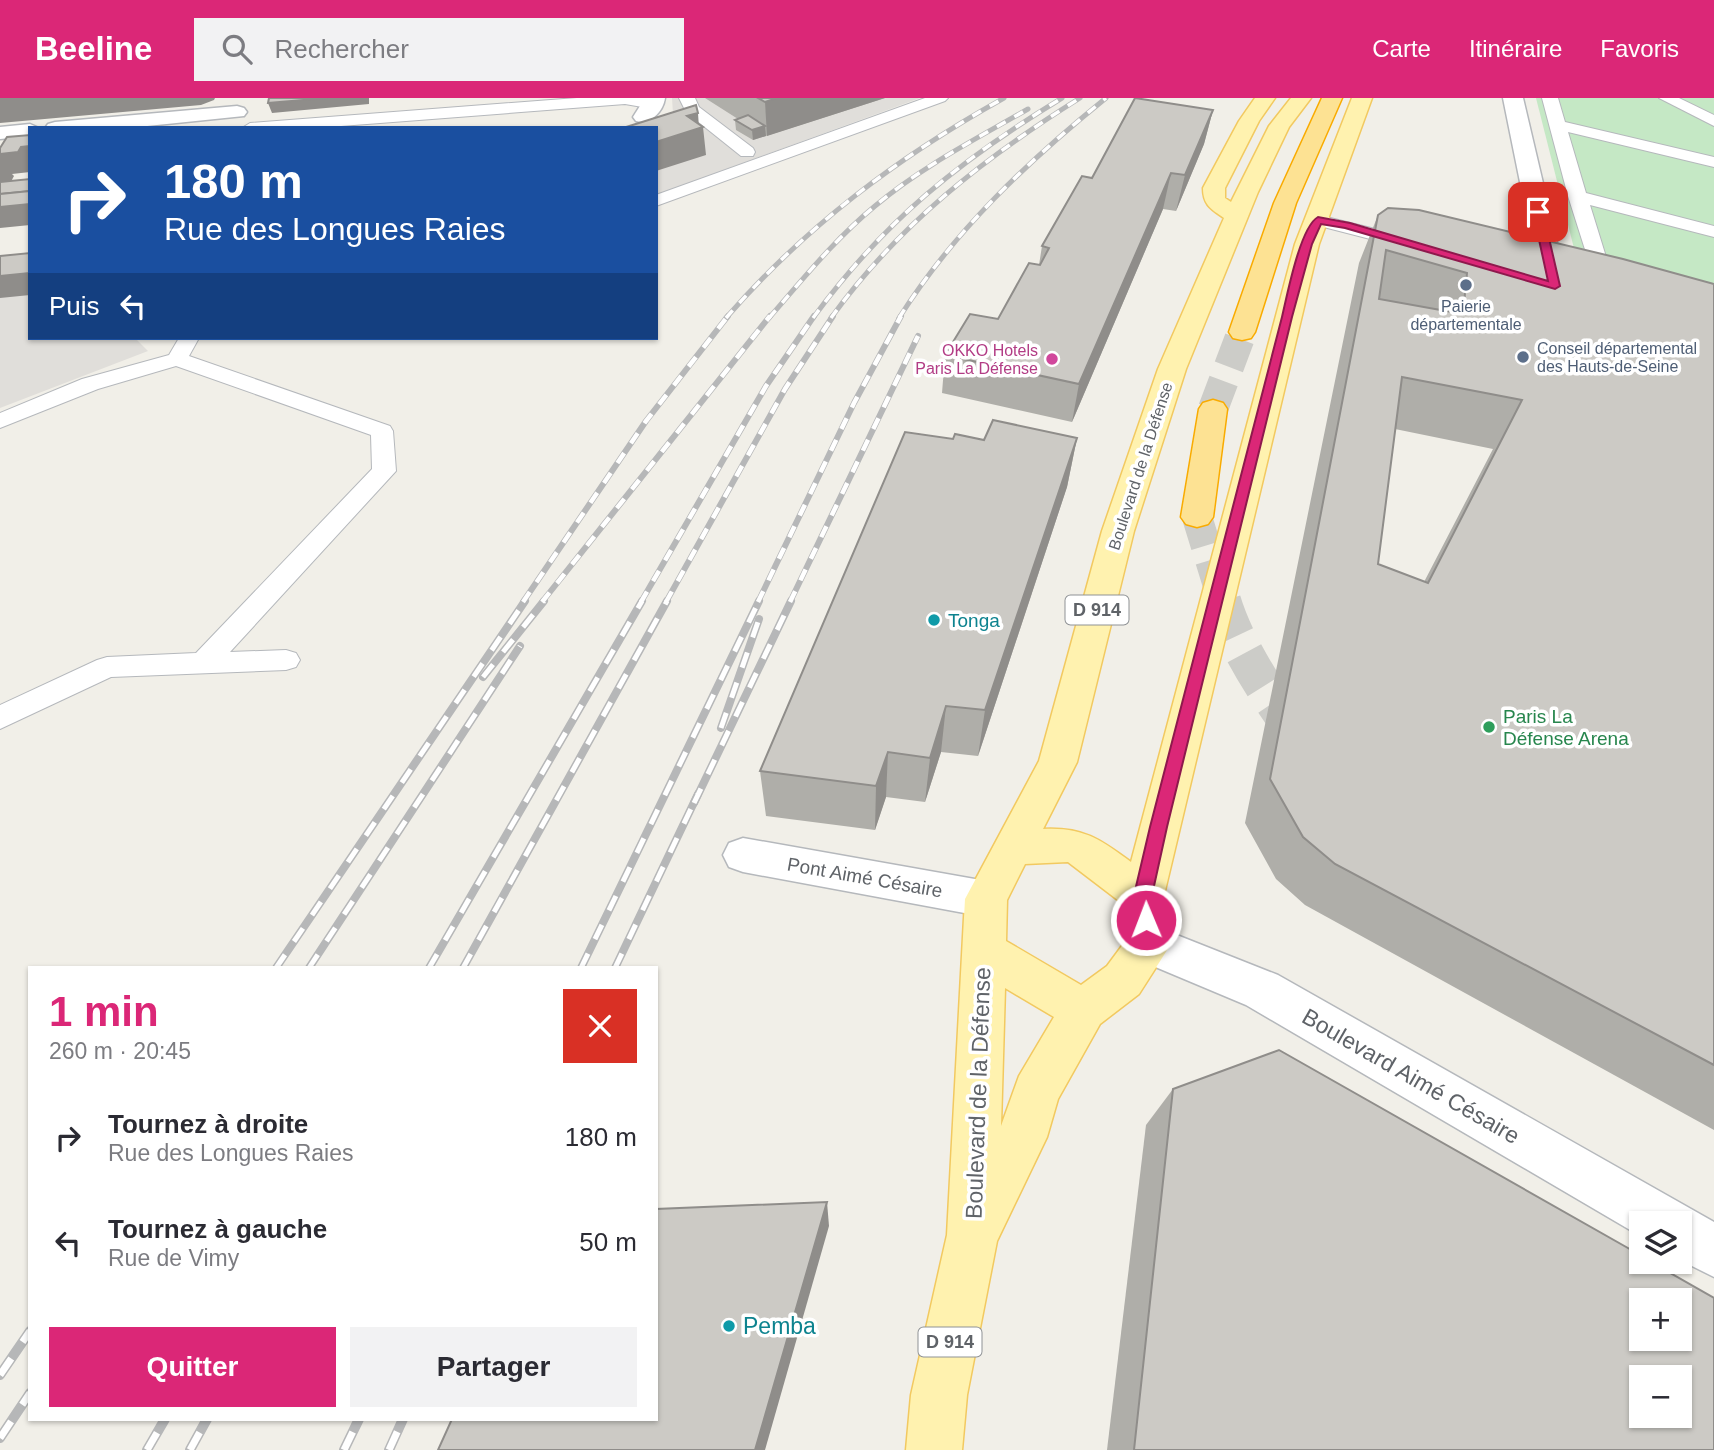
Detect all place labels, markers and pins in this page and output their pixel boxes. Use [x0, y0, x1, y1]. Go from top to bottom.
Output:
pin [1508, 182, 1568, 242]
marker: Paierie départementale [1458, 277, 1474, 293]
place label: Paierie départementale [1410, 298, 1522, 333]
place label: Conseil départemental des Hauts-de-Seine [1537, 340, 1697, 375]
place label: OKKO Hotels Paris La Défense [915, 342, 1038, 377]
marker: Conseil départemental des Hauts-de-Seine [1515, 349, 1531, 365]
marker: OKKO Hotels Paris La Défense [1044, 351, 1060, 367]
place label: Tonga [948, 610, 1000, 631]
marker: Tonga [926, 612, 942, 628]
place label: Paris La Défense Arena [1503, 706, 1629, 749]
marker: Paris La Défense Arena [1481, 719, 1497, 735]
place label: Pemba [743, 1313, 816, 1339]
marker: Pemba [721, 1318, 737, 1334]

